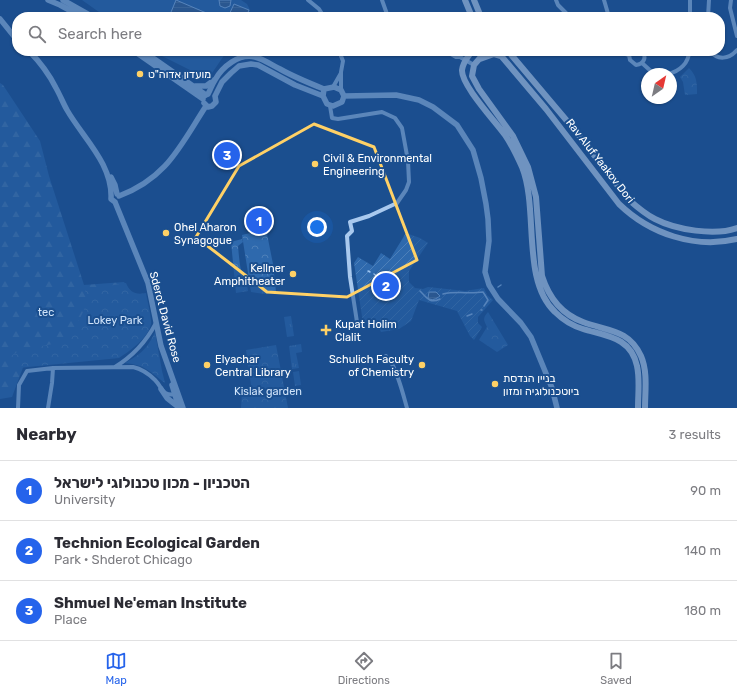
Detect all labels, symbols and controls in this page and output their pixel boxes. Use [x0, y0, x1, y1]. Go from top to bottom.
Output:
search box [12, 12, 725, 56]
icon: search [26, 23, 48, 45]
text: Search here [58, 25, 142, 43]
place label: מועדון אדוה"ט [148, 68, 211, 81]
north arrow [641, 68, 677, 104]
marker: מועדון אדוה"ט [135, 69, 145, 79]
street label: Rav Aluf Yaakov Dori [563, 116, 637, 206]
pin: 3 [214, 140, 240, 170]
place label: Civil & Environmental Engineering [323, 152, 432, 178]
marker: Civil & Environmental Engineering [310, 159, 320, 169]
pin: 1 [246, 206, 272, 236]
your location [307, 217, 327, 237]
place label: Ohel Aharon Synagogue [174, 221, 237, 247]
marker: Ohel Aharon Synagogue [161, 228, 171, 238]
place label: Kellner Amphitheater [214, 262, 286, 288]
marker: Kellner Amphitheater [288, 269, 298, 279]
street label: Sderot David Rose [147, 270, 183, 364]
pin: 2 [373, 271, 399, 301]
park label: tec [38, 306, 54, 319]
park label: Lokey Park [87, 314, 143, 327]
place label: Kupat Holim Clalit [335, 318, 397, 344]
marker: Kupat Holim Clalit [320, 324, 332, 336]
place label: Elyachar Central Library [215, 353, 291, 379]
place label: Schulich Faculty of Chemistry [329, 353, 414, 379]
marker: Elyachar Central Library [202, 360, 212, 370]
marker: Schulich Faculty of Chemistry [417, 360, 427, 370]
place label: בניין הנדסת ביוטכנולוגיה ומזון [503, 372, 579, 398]
marker: בניין הנדסת ביוטכנולוגיה ומזון [490, 379, 500, 389]
park label: Kislak garden [234, 385, 302, 398]
text: Nearby [16, 424, 77, 444]
text: 3 results [669, 427, 721, 442]
text: הטכניון - מכון טכנולוגי לישראל [54, 474, 250, 492]
text: 1 [26, 483, 32, 498]
text: 90 m [690, 483, 721, 498]
text: University [54, 492, 115, 507]
text: Technion Ecological Garden [54, 534, 260, 552]
text: 2 [25, 543, 33, 558]
text: 140 m [684, 543, 721, 558]
text: Park · Shderot Chicago [54, 552, 192, 567]
text: Shmuel Ne'eman Institute [54, 594, 247, 612]
text: 3 [25, 603, 33, 618]
text: 180 m [684, 603, 721, 618]
text: Place [54, 612, 87, 627]
tab: Map [105, 650, 127, 687]
tab: Directions [338, 650, 390, 687]
tab: Saved [600, 650, 632, 687]

